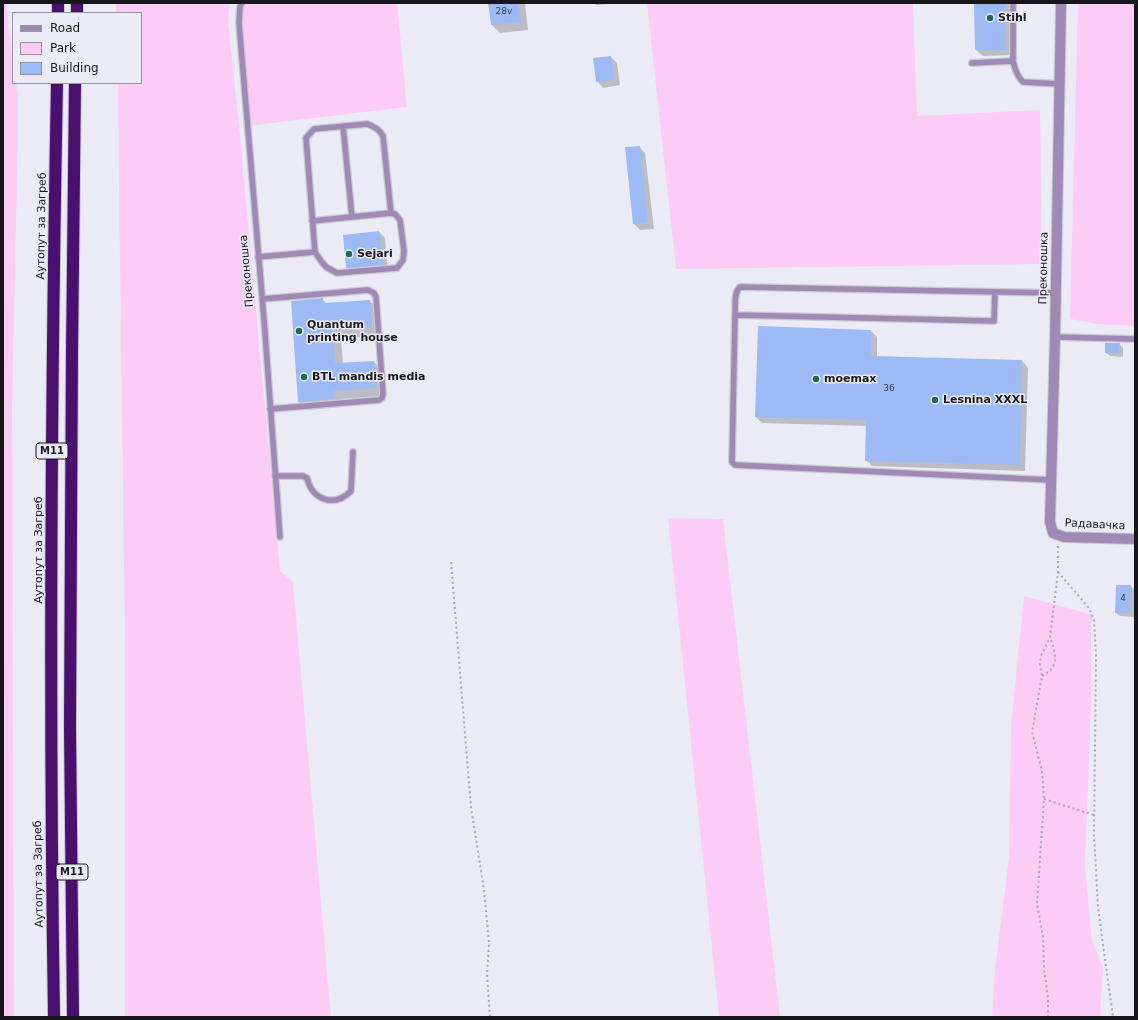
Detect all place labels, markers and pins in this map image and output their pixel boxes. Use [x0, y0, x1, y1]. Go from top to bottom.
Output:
place label: Stihl [998, 11, 1027, 25]
marker: Stihl [985, 13, 995, 23]
place label: Sejari [357, 247, 393, 261]
marker: Sejari [344, 249, 354, 259]
place label: Quantum printing house [307, 318, 398, 344]
marker: Quantum printing house [294, 326, 304, 336]
place label: BTL mandis media [312, 370, 425, 384]
marker: BTL mandis media [299, 372, 309, 382]
place label: moemax [824, 372, 876, 386]
marker: moemax [811, 374, 821, 384]
place label: Lesnina XXXL [943, 393, 1027, 407]
marker: Lesnina XXXL [930, 395, 940, 405]

